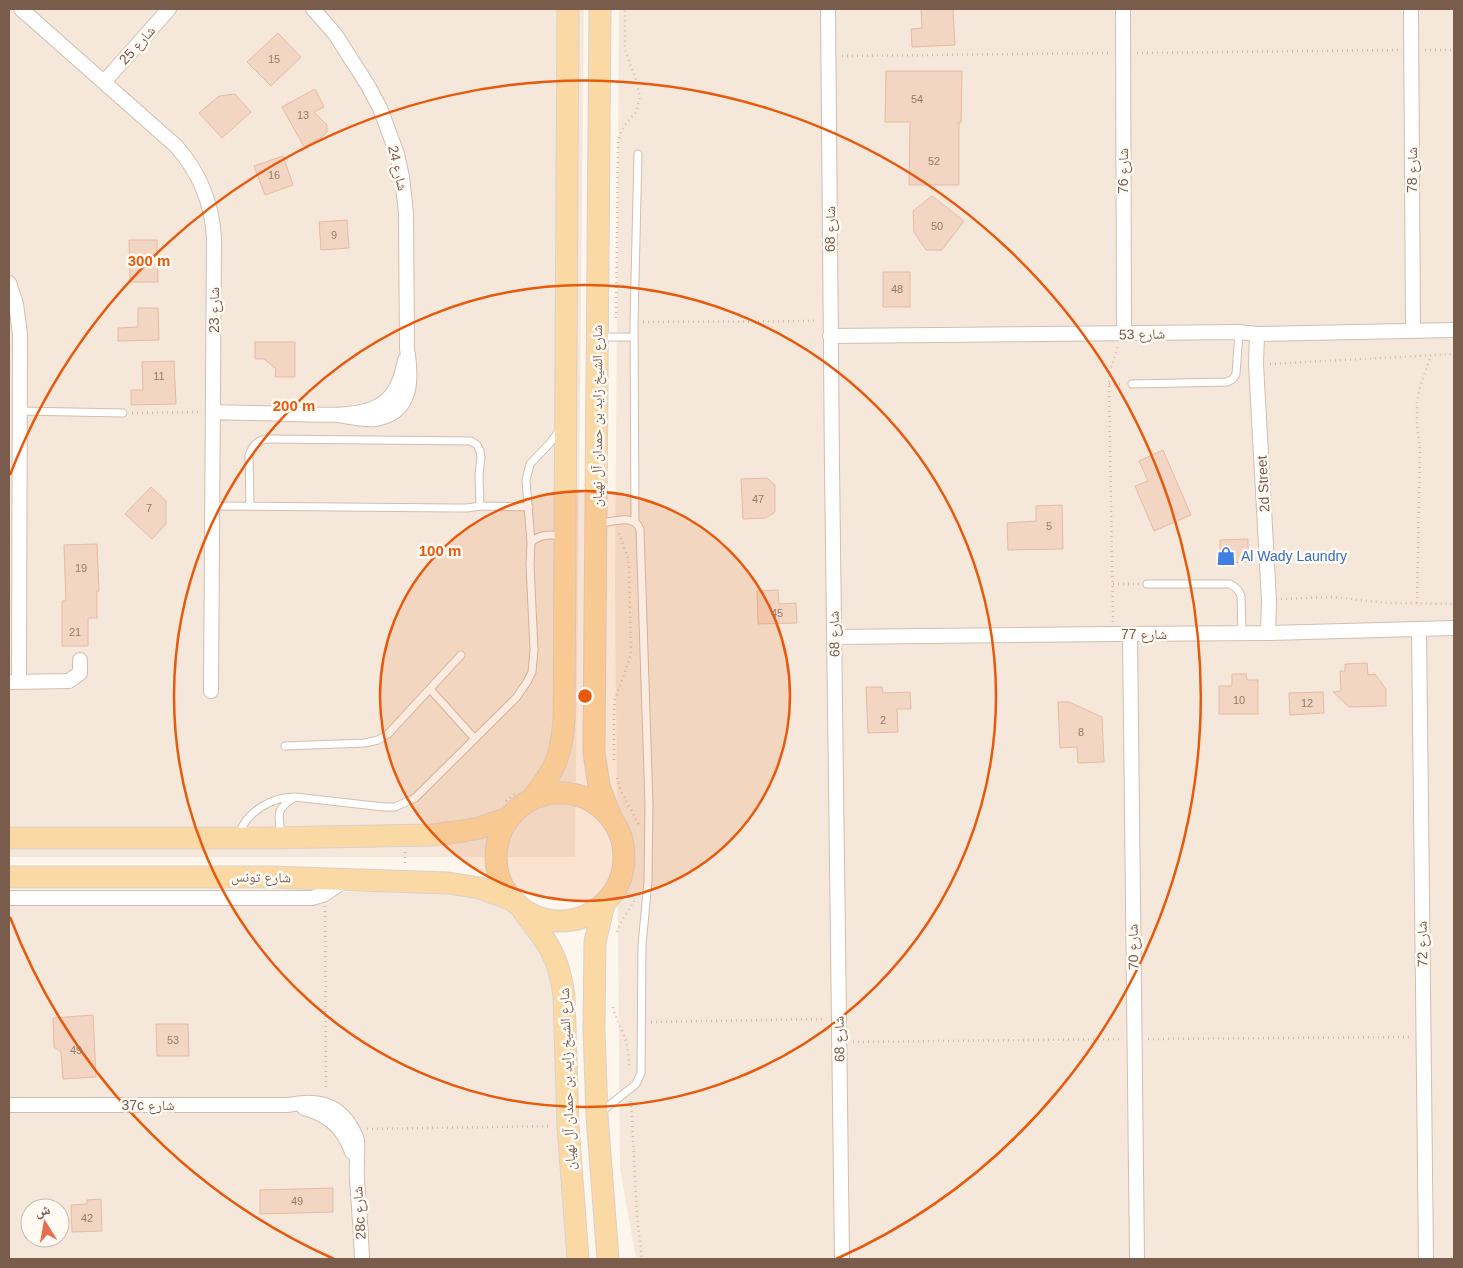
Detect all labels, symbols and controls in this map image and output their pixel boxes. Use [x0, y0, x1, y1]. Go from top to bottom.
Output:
street label: شارع 25 [116, 23, 160, 69]
house number: 15 [268, 53, 280, 65]
house number: 54 [911, 93, 923, 105]
house number: 13 [297, 109, 309, 121]
street label: شارع 24 [383, 144, 411, 193]
street label: شارع 78 [1404, 147, 1422, 193]
street label: شارع 76 [1115, 148, 1133, 194]
house number: 52 [928, 155, 940, 167]
house number: 16 [268, 169, 280, 181]
street label: شارع 68 [822, 206, 840, 252]
house number: 50 [931, 220, 943, 232]
house number: 9 [331, 229, 337, 241]
text: 300 m [128, 252, 170, 269]
house number: 48 [891, 283, 903, 295]
street label: شارع 23 [206, 287, 224, 333]
street label: شارع الشيخ زايد بن حمدان آل نهيان [589, 325, 607, 507]
street label: شارع 53 [1119, 326, 1165, 344]
house number: 11 [153, 370, 165, 382]
text: 200 m [273, 397, 315, 414]
street label: 2d Street [1254, 455, 1272, 513]
house number: 47 [752, 493, 764, 505]
house number: 7 [146, 502, 152, 514]
house number: 5 [1046, 520, 1052, 532]
text: 100 m [419, 542, 461, 559]
shop icon: Al Wady Laundry [1215, 545, 1237, 567]
place label: Al Wady Laundry [1241, 548, 1347, 564]
house number: 19 [75, 562, 87, 574]
house number: 45 [771, 607, 783, 619]
street label: شارع 68 [826, 611, 844, 657]
house number: 21 [69, 626, 81, 638]
street label: شارع 77 [1121, 626, 1167, 644]
centre of rings [576, 687, 594, 705]
house number: 10 [1233, 694, 1245, 706]
house number: 12 [1301, 697, 1313, 709]
house number: 2 [880, 714, 886, 726]
house number: 8 [1078, 726, 1084, 738]
street label: شارع تونس [231, 868, 291, 888]
street label: شارع 72 [1414, 921, 1432, 967]
street label: شارع 70 [1125, 924, 1143, 970]
street label: شارع الشيخ زايد بن حمدان آل نهيان [556, 987, 580, 1171]
street label: شارع 68 [831, 1016, 849, 1062]
house number: 53 [167, 1034, 179, 1046]
house number: 49 [70, 1044, 82, 1056]
street label: 37c شارع [121, 1097, 175, 1115]
street label: 28c شارع [349, 1186, 371, 1240]
house number: 49 [291, 1195, 303, 1207]
north arrow [20, 1198, 70, 1248]
text: ش [34, 1201, 52, 1220]
house number: 42 [81, 1212, 93, 1224]

